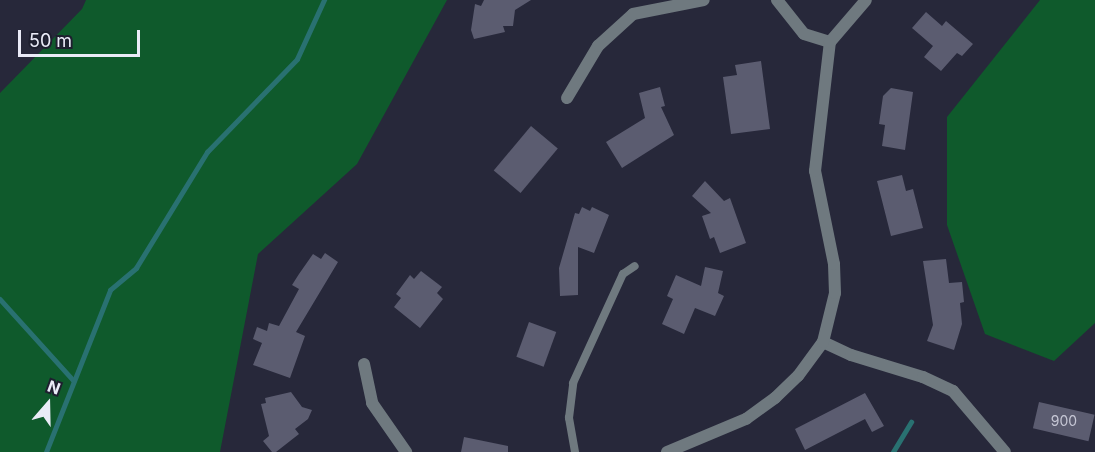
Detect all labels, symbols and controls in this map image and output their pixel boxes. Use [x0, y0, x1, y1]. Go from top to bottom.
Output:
scale bar [21, 18, 142, 56]
text: 50 m [29, 30, 72, 51]
north arrow [18, 374, 78, 434]
text: N [45, 376, 63, 399]
house number: 900 [1051, 413, 1077, 429]

